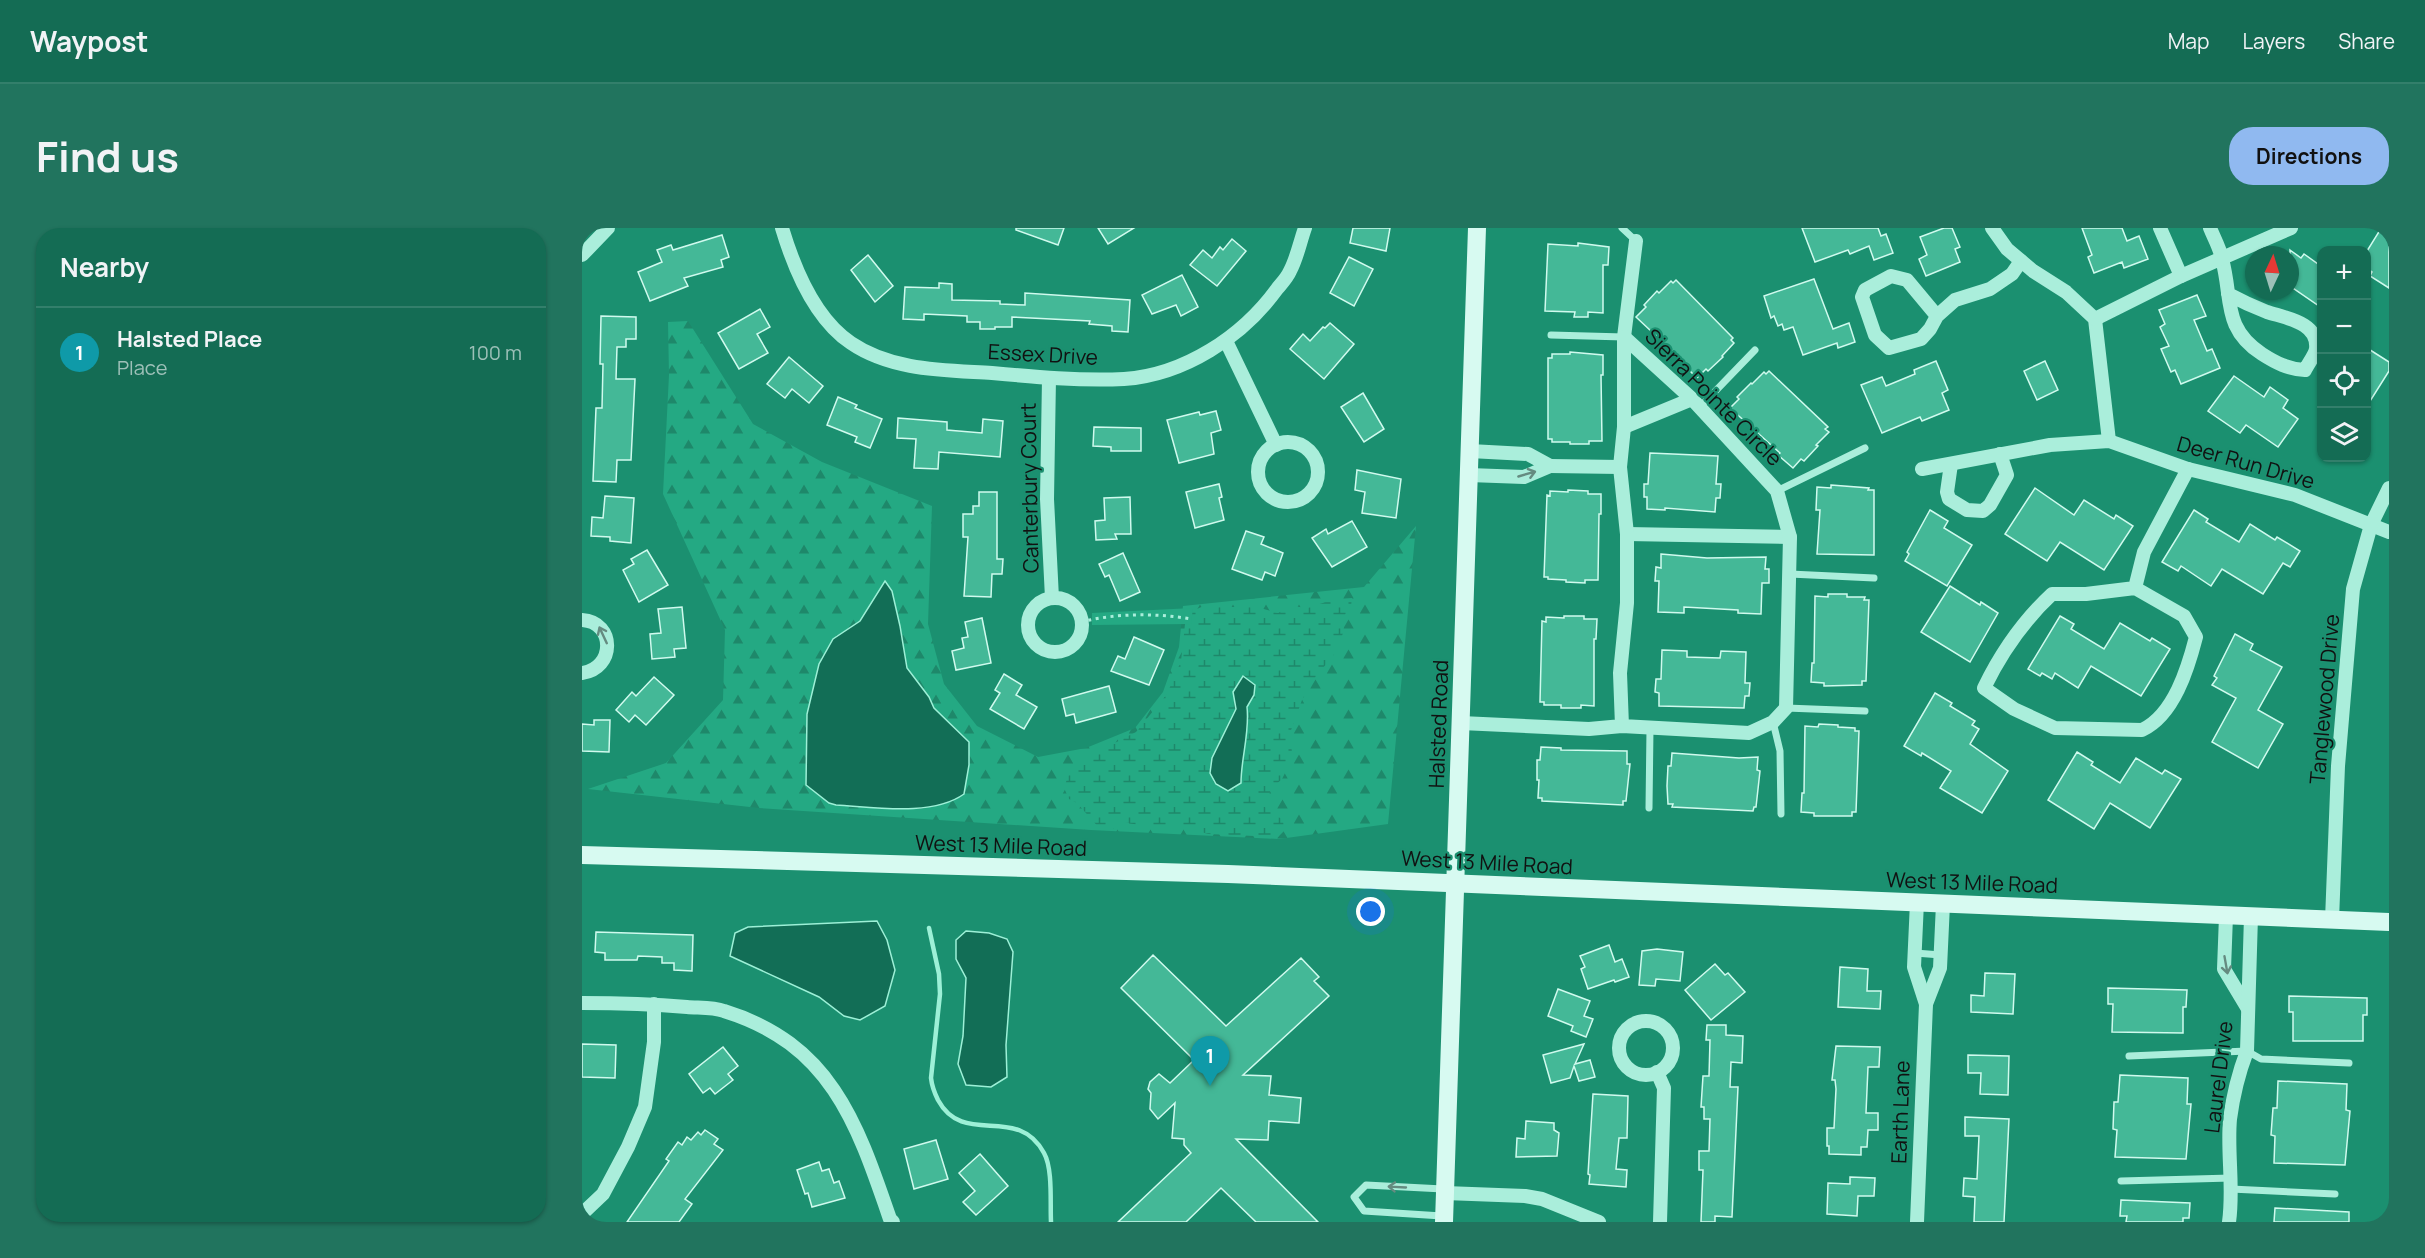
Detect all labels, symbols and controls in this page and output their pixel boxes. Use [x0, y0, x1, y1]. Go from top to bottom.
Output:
text: Waypost [30, 22, 149, 60]
text: Map [2168, 27, 2209, 55]
text: Layers [2242, 27, 2305, 55]
text: Share [2338, 27, 2395, 55]
text: Find us [36, 127, 179, 185]
button: Directions [2229, 127, 2389, 185]
north arrow [2245, 246, 2299, 300]
map controls [2317, 246, 2371, 462]
button: + [2317, 246, 2371, 300]
text: Nearby [60, 249, 149, 285]
button: − [2317, 300, 2371, 354]
street label: Sierra Pointe Circle [1639, 322, 1789, 472]
text: Halsted Place [117, 324, 262, 354]
street label: Essex Drive [987, 337, 1099, 371]
text: 1 [75, 339, 84, 366]
text: 100 m [469, 339, 522, 366]
text: Place [117, 354, 167, 381]
button: locate [2317, 354, 2371, 408]
street label: Canterbury Court [1014, 403, 1044, 573]
button: layers [2317, 408, 2371, 462]
street label: Deer Run Drive [2174, 429, 2318, 495]
one-way arrow [1517, 468, 1536, 480]
street label: Tanglewood Drive [2303, 613, 2345, 785]
one-way arrow [597, 627, 609, 645]
street label: Halsted Road [1422, 659, 1454, 789]
street label: West 13 Mile Road [915, 828, 1087, 862]
street label: West 13 Mile Road [1400, 844, 1574, 880]
street label: West 13 Mile Road [1886, 865, 2058, 899]
your location [1356, 897, 1385, 926]
one-way arrow [2221, 955, 2232, 974]
street label: Laurel Drive [2197, 1019, 2239, 1135]
pin: 1 [1190, 1036, 1230, 1086]
street label: Earth Lane [1884, 1060, 1916, 1164]
one-way arrow [1388, 1181, 1408, 1192]

